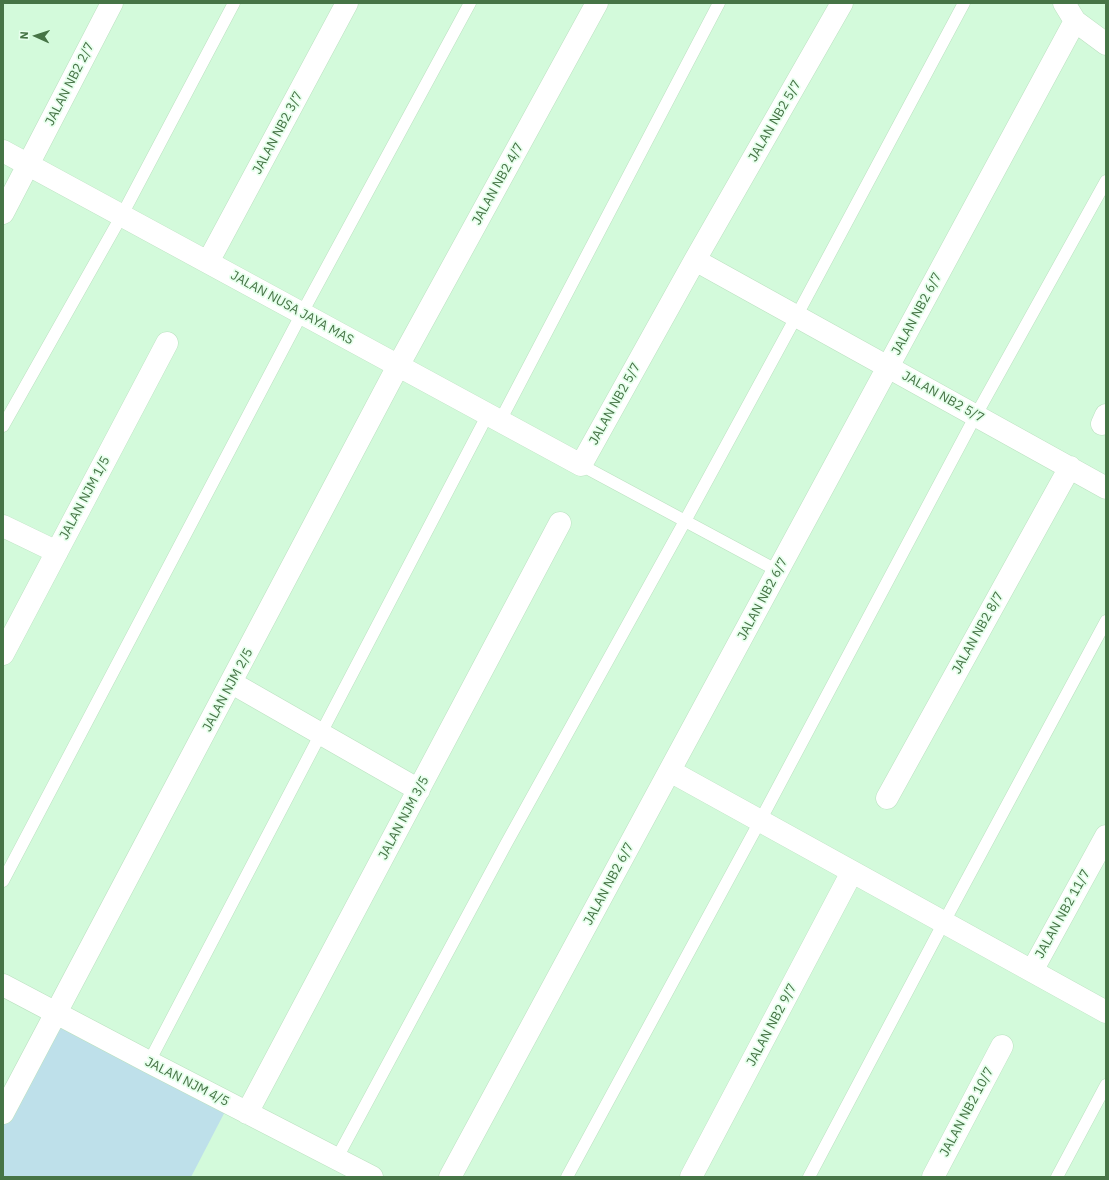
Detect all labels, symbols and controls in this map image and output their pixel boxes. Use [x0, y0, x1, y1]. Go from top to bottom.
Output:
north arrow [16, 16, 56, 56]
text: N [17, 31, 31, 40]
street label: JALAN NB2 2/7 [42, 40, 98, 128]
street label: JALAN NB2 5/7 [745, 78, 805, 164]
street label: JALAN NB2 3/7 [250, 89, 306, 177]
street label: JALAN NB2 4/7 [469, 140, 527, 228]
street label: JALAN NUSA JAYA MAS [228, 268, 356, 348]
street label: JALAN NB2 6/7 [889, 270, 945, 358]
street label: JALAN NB2 5/7 [586, 360, 644, 448]
street label: JALAN NB2 5/7 [899, 368, 987, 426]
street label: JALAN NJM 1/5 [56, 454, 114, 542]
street label: JALAN NB2 6/7 [735, 555, 791, 643]
street label: JALAN NB2 8/7 [949, 589, 1007, 677]
street label: JALAN NJM 2/5 [199, 646, 257, 734]
street label: JALAN NJM 3/5 [375, 774, 433, 862]
street label: JALAN NB2 6/7 [581, 840, 637, 928]
street label: JALAN NB2 11/7 [1032, 867, 1094, 961]
street label: JALAN NB2 9/7 [744, 981, 800, 1069]
street label: JALAN NJM 4/5 [142, 1054, 232, 1110]
street label: JALAN NB2 10/7 [937, 1065, 997, 1159]

